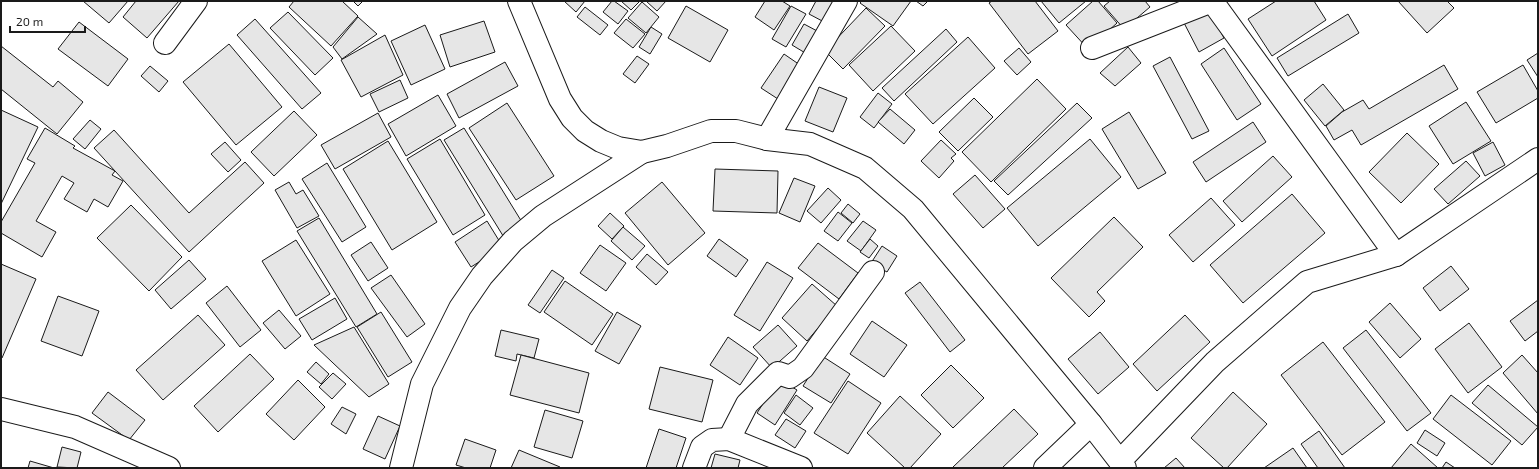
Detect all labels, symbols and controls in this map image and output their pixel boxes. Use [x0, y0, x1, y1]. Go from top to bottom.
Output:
scale bar [10, 8, 85, 34]
text: 20 m [16, 14, 43, 28]

